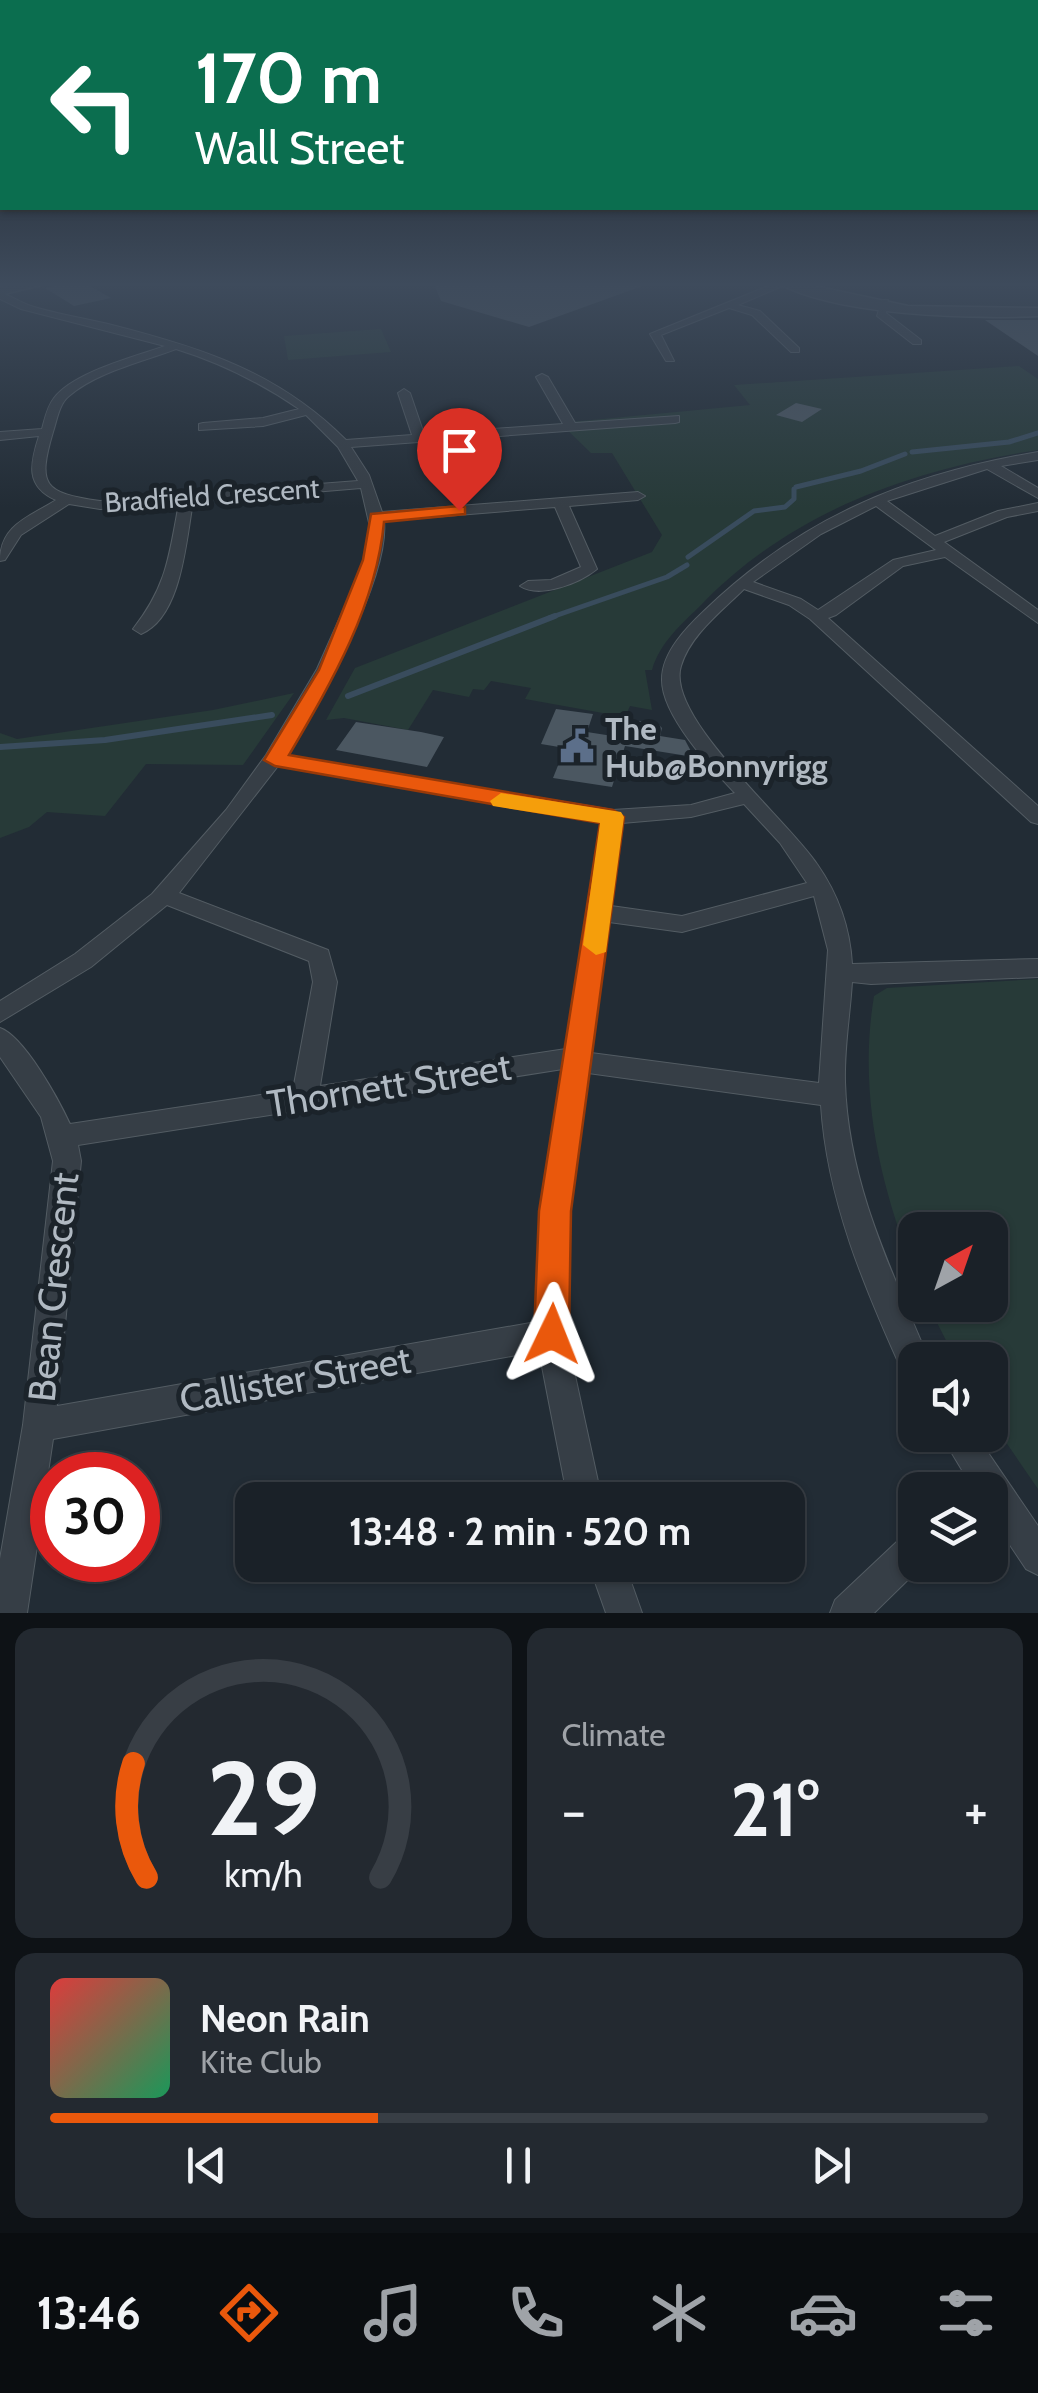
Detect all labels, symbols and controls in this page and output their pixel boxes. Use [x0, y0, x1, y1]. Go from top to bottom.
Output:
text: 170 m [195, 35, 382, 121]
icon: left [30, 40, 160, 170]
text: Wall Street [195, 121, 404, 175]
pin [417, 408, 502, 511]
icon: arrive [432, 423, 487, 478]
street label: Bradfield Crescent [103, 471, 321, 519]
place label: The Hub@Bonnyrigg [605, 709, 828, 785]
public building icon: The Hub@Bonnyrigg [558, 727, 596, 765]
street label: Thornett Street [264, 1043, 514, 1127]
street label: Bean Crescent [18, 1170, 88, 1404]
north arrow [898, 1212, 1008, 1322]
map controls [898, 1212, 1008, 1582]
position arrow [500, 1282, 604, 1386]
street label: Callister Street [176, 1336, 414, 1422]
button: sound [898, 1342, 1008, 1452]
speed limit sign: 30 [30, 1452, 160, 1582]
button: layers [898, 1472, 1008, 1582]
text: 13:48 · 2 min · 520 m [349, 1508, 691, 1555]
text: Climate [562, 1715, 666, 1754]
text: 29 [207, 1735, 320, 1861]
text: 21° [730, 1764, 819, 1855]
text: − [562, 1777, 586, 1844]
text: + [964, 1777, 988, 1844]
text: km/h [224, 1853, 302, 1896]
text: Neon Rain [200, 1995, 370, 2042]
text: Kite Club [200, 2042, 322, 2081]
icon: previous [179, 2138, 234, 2193]
icon: pause [491, 2138, 546, 2193]
icon: next [804, 2138, 859, 2193]
icon: directions [214, 2278, 284, 2348]
icon: music [358, 2278, 428, 2348]
icon: phone [501, 2278, 571, 2348]
icon: climate [644, 2278, 714, 2348]
icon: car [788, 2278, 858, 2348]
icon: filters [931, 2278, 1001, 2348]
text: 13:46 [37, 2286, 141, 2340]

